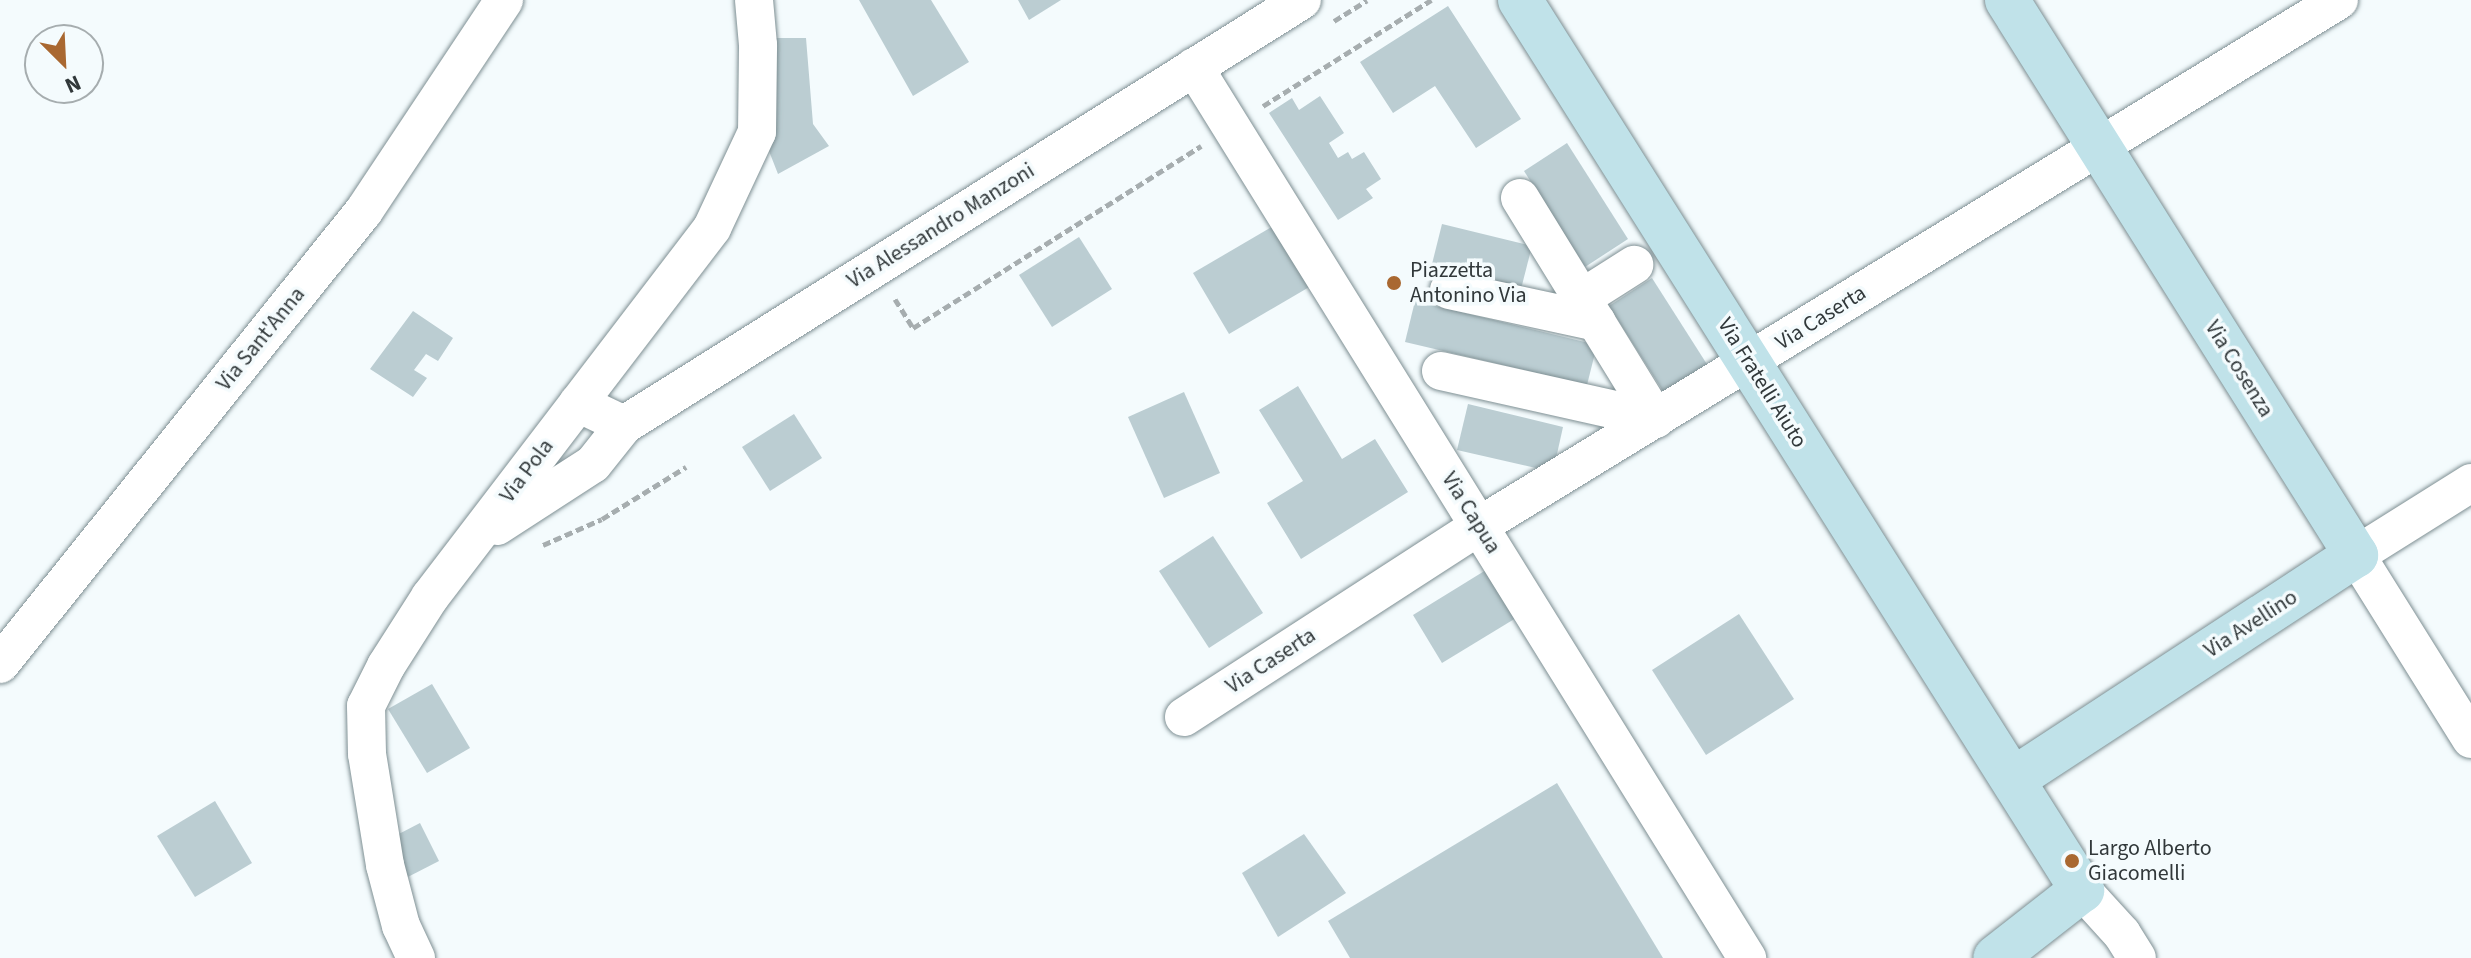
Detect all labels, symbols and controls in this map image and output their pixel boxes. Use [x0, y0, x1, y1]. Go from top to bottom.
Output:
north arrow [24, 24, 104, 104]
text: N [60, 67, 86, 102]
street label: Via Alessandro Manzoni [842, 158, 1040, 294]
place label: Piazzetta Antonino Via [1410, 257, 1527, 308]
marker: Piazzetta Antonino Via [1385, 274, 1403, 292]
street label: Via Caserta [1771, 280, 1871, 356]
street label: Via Sant'Anna [211, 282, 311, 396]
street label: Via Fratelli Aiuto [1712, 313, 1812, 453]
street label: Via Cosenza [2199, 316, 2279, 422]
street label: Via Pola [495, 434, 559, 508]
street label: Via Capua [1436, 467, 1506, 559]
street label: Via Avellino [2199, 584, 2303, 664]
street label: Via Caserta [1221, 622, 1321, 700]
place label: Largo Alberto Giacomelli [2088, 835, 2212, 886]
marker: Largo Alberto Giacomelli [2063, 852, 2081, 870]

